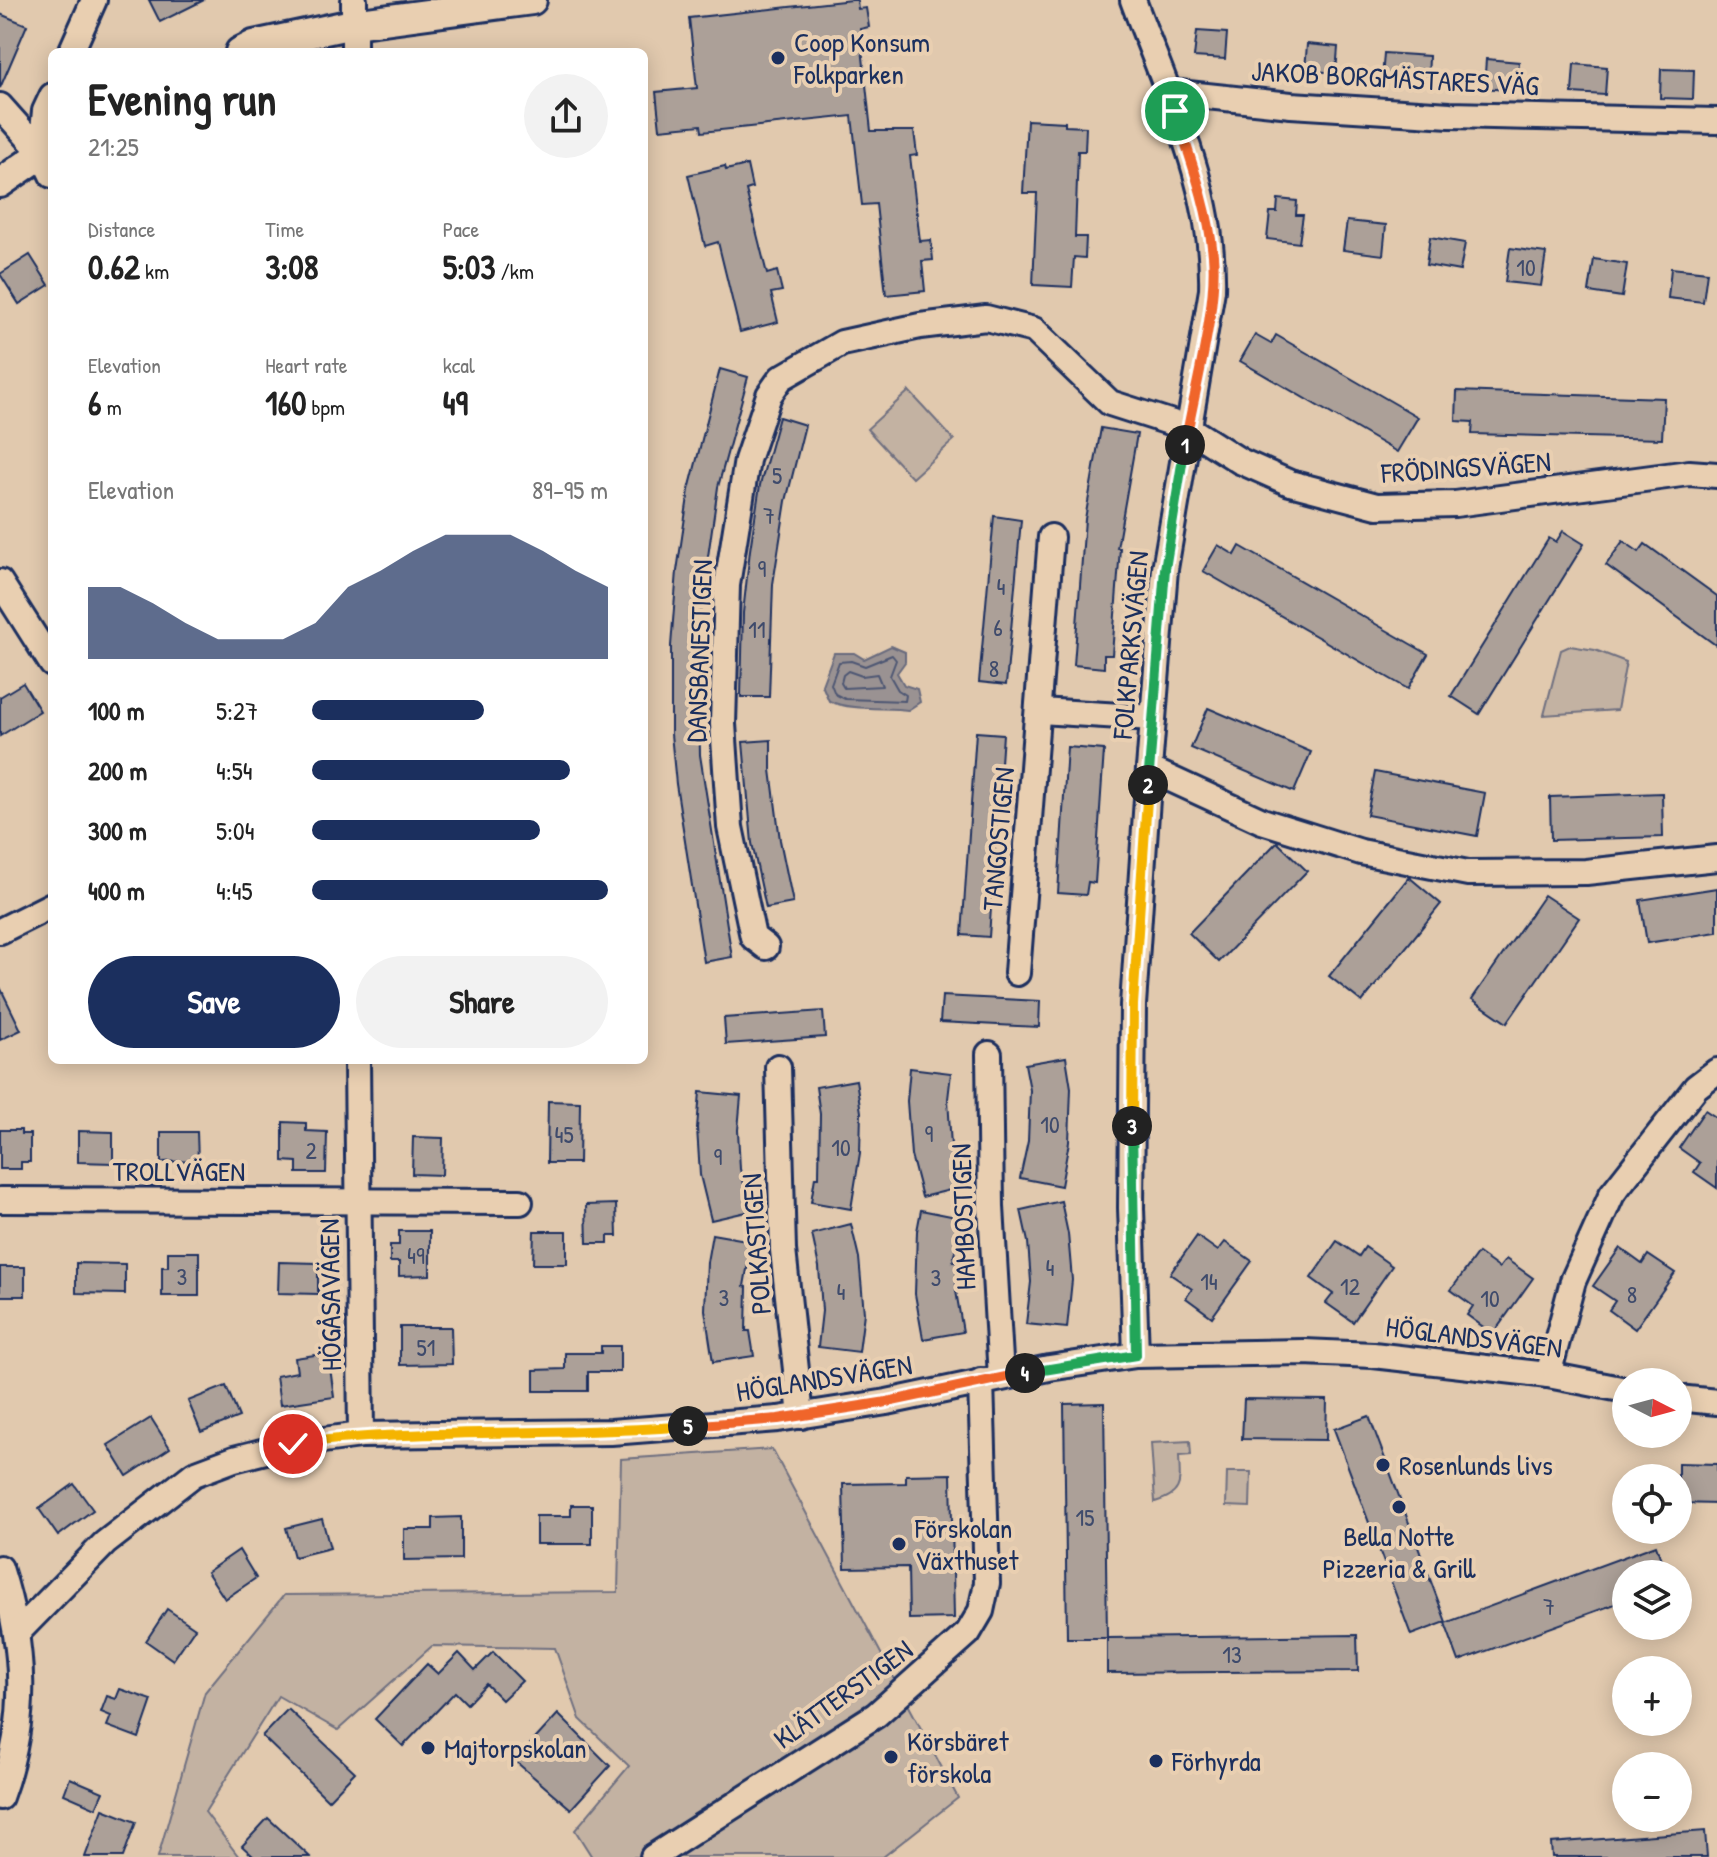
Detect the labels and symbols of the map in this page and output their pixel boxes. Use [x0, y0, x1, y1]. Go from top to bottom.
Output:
place label: Coop Konsum Folkparken [793, 23, 930, 93]
marker: Coop Konsum Folkparken [769, 49, 787, 67]
street label: JAKOB BORGMÄSTARES VÄG [1250, 51, 1540, 105]
pin [1141, 77, 1209, 145]
house number: 10 [1516, 251, 1536, 283]
pin: 1 [1165, 425, 1205, 465]
street label: FRÖDINGSVÄGEN [1379, 442, 1552, 492]
house number: 5 [772, 459, 782, 491]
house number: 7 [763, 499, 775, 531]
street label: FOLKPARKSVÄGEN [1103, 549, 1157, 742]
house number: 9 [758, 552, 767, 584]
street label: DANSBANESTIGEN [677, 559, 721, 743]
house number: 4 [997, 570, 1006, 602]
house number: 6 [993, 611, 1003, 643]
house number: 11 [748, 613, 766, 645]
house number: 8 [989, 652, 999, 684]
pin: 2 [1128, 765, 1168, 805]
street label: TANGOSTIGEN [973, 766, 1023, 912]
pin: 3 [1112, 1106, 1152, 1146]
house number: 10 [1040, 1108, 1060, 1140]
house number: 9 [925, 1117, 934, 1149]
house number: 45 [554, 1118, 574, 1150]
house number: 10 [831, 1131, 851, 1163]
house number: 2 [305, 1134, 317, 1166]
house number: 9 [714, 1140, 723, 1172]
street label: HAMBOSTIGEN [941, 1143, 985, 1291]
street label: TROLLVÄGEN [113, 1152, 245, 1190]
street label: POLKASTIGEN [732, 1172, 780, 1316]
street label: HÖGÅSAVÄGEN [310, 1218, 350, 1372]
house number: 49 [407, 1239, 425, 1271]
house number: 4 [1046, 1251, 1055, 1283]
house number: 3 [177, 1260, 187, 1292]
house number: 3 [931, 1261, 941, 1293]
house number: 14 [1200, 1265, 1218, 1297]
house number: 12 [1340, 1270, 1360, 1302]
house number: 4 [837, 1275, 846, 1307]
house number: 8 [1627, 1278, 1637, 1310]
house number: 3 [719, 1281, 729, 1313]
house number: 10 [1480, 1282, 1500, 1314]
street label: HÖGLANDSVÄGEN [1384, 1307, 1564, 1367]
house number: 51 [417, 1331, 435, 1363]
street label: HÖGLANDSVÄGEN [733, 1345, 915, 1411]
pin: 4 [1005, 1353, 1045, 1393]
north arrow [1612, 1368, 1692, 1448]
pin: 5 [668, 1406, 708, 1446]
pin [259, 1410, 327, 1478]
place label: Rosenlunds livs [1399, 1446, 1553, 1484]
marker: Rosenlunds livs [1374, 1456, 1392, 1474]
marker: Bella Notte Pizzeria & Grill [1390, 1498, 1408, 1516]
house number: 15 [1076, 1501, 1094, 1533]
place label: Förskolan Växthuset [914, 1509, 1019, 1579]
place label: Bella Notte Pizzeria & Grill [1322, 1517, 1477, 1587]
marker: Förskolan Växthuset [890, 1535, 908, 1553]
house number: 7 [1543, 1590, 1555, 1622]
street label: KLÄTTERSTIGEN [766, 1631, 920, 1757]
house number: 13 [1222, 1638, 1242, 1670]
place label: Körsbäret förskola [907, 1722, 1009, 1792]
place label: Majtorpskolan [444, 1729, 587, 1767]
marker: Majtorpskolan [419, 1739, 437, 1757]
place label: Förhyrda [1171, 1742, 1261, 1780]
marker: Körsbäret förskola [882, 1748, 900, 1766]
marker: Förhyrda [1147, 1752, 1165, 1770]

